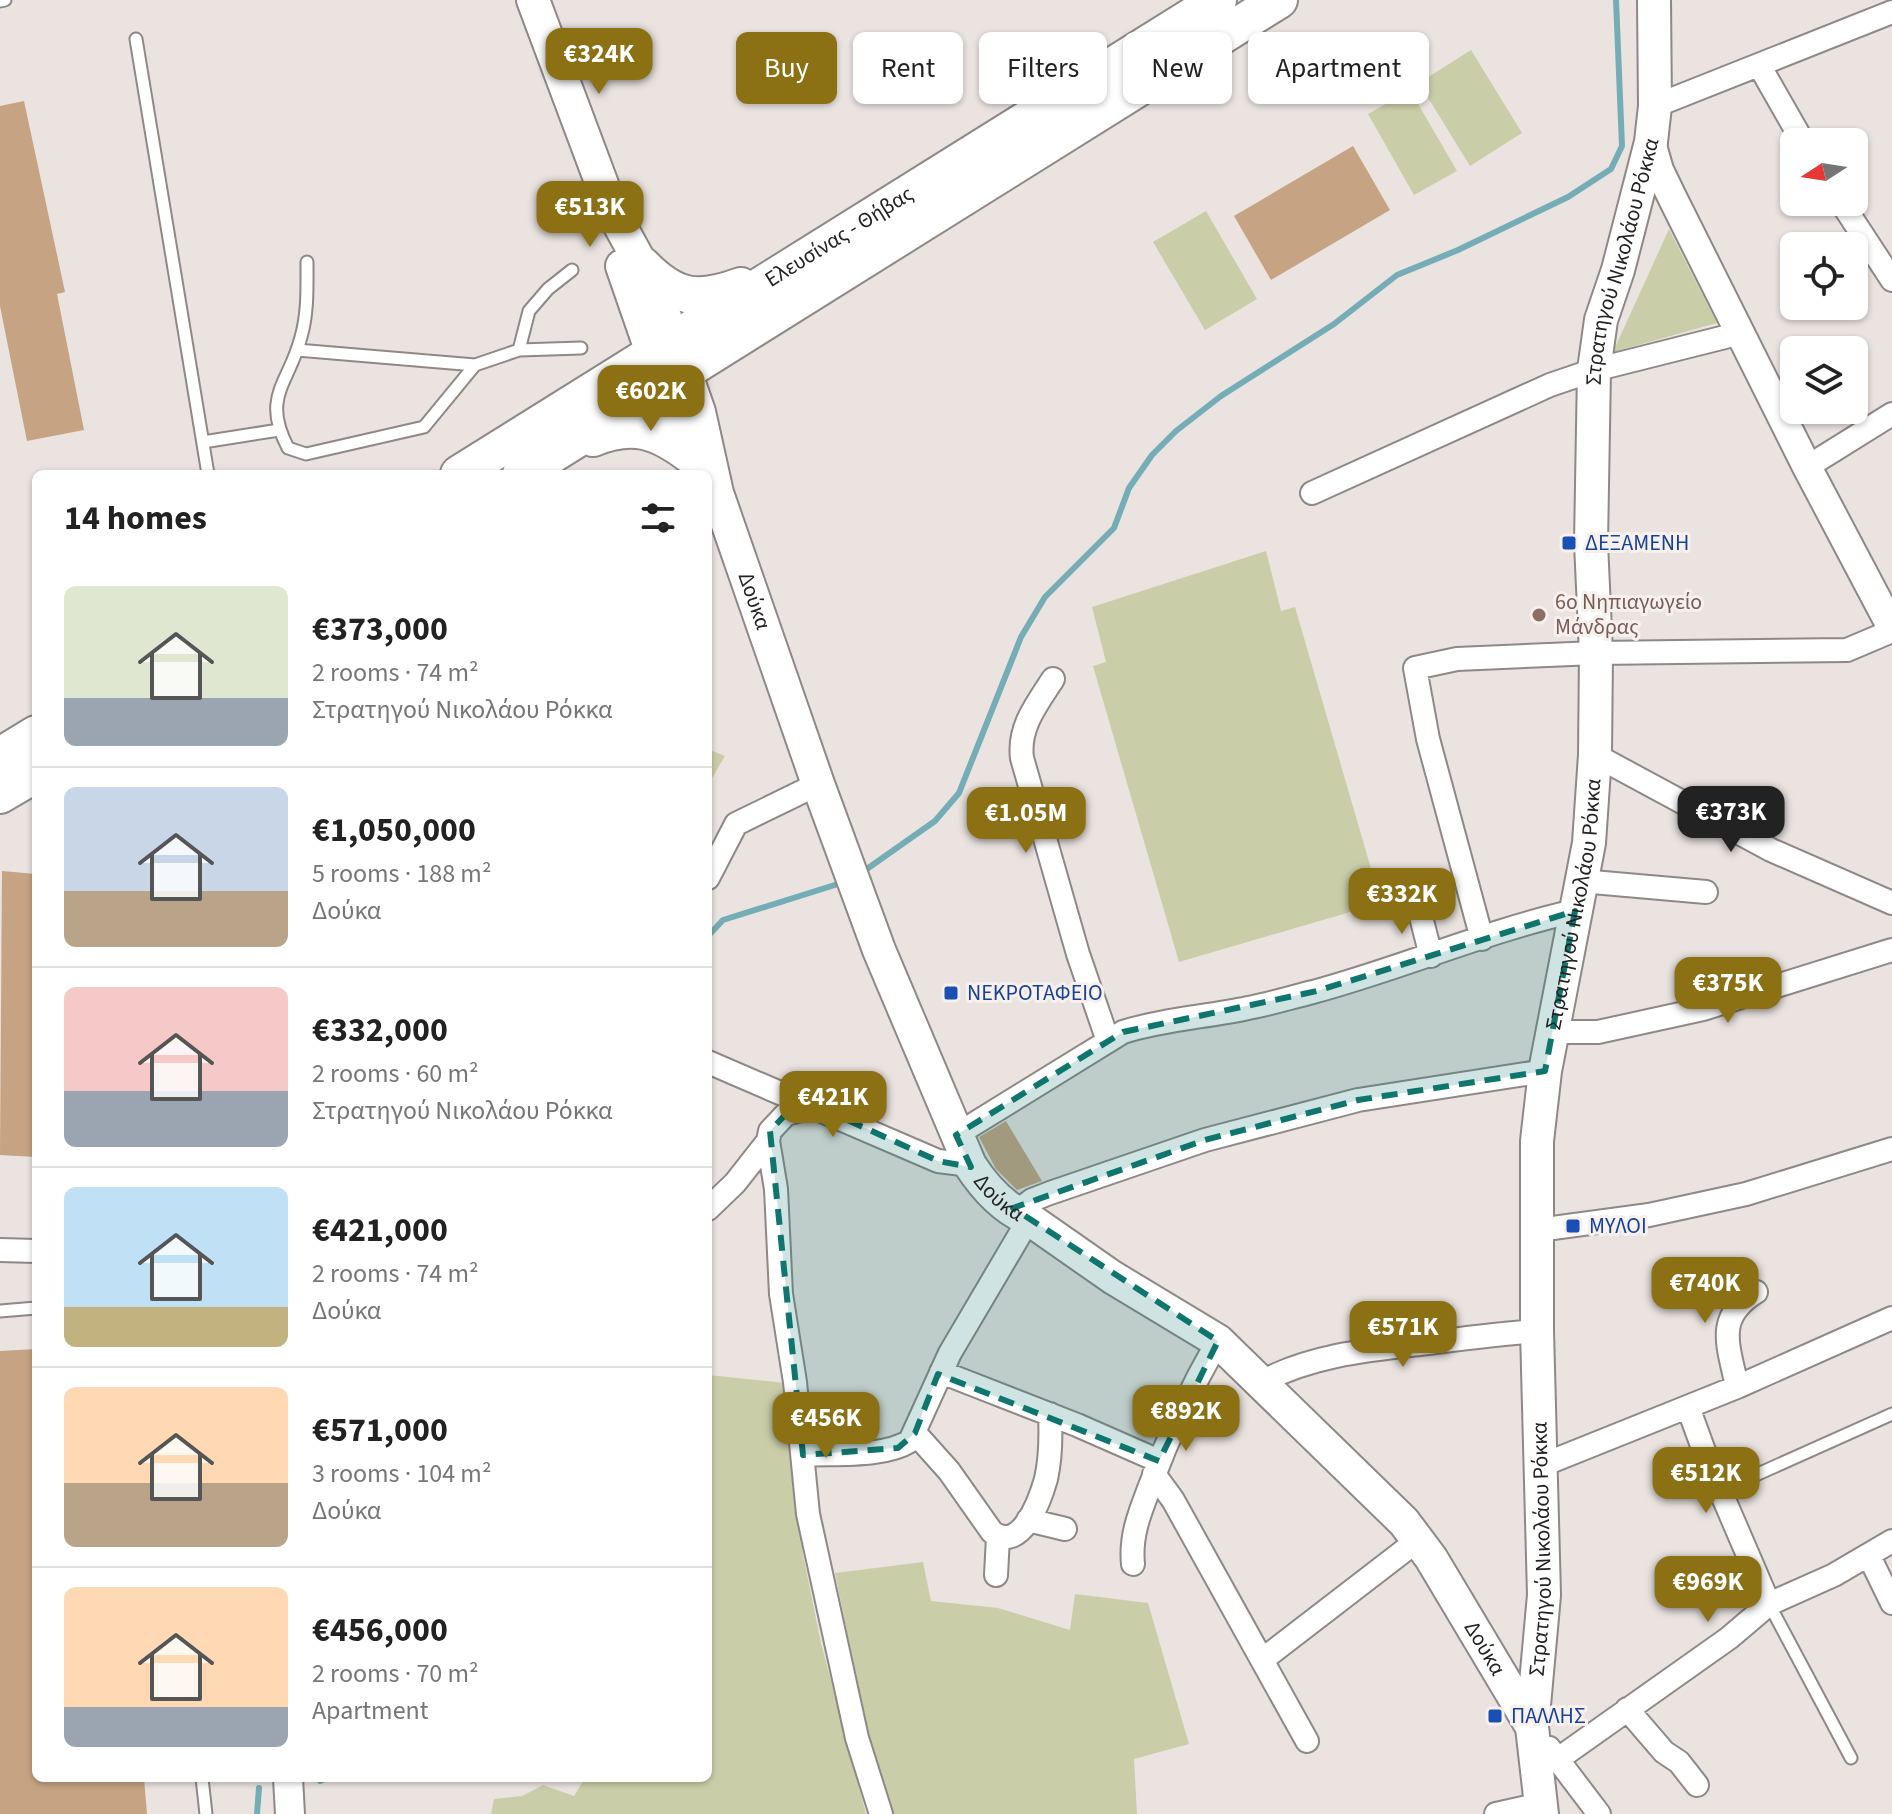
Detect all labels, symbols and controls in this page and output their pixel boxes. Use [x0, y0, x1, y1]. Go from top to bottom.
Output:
pin: €324K [543, 28, 655, 96]
chip: Buy [736, 32, 837, 104]
chip: Rent [853, 32, 963, 104]
chip: Filters [979, 32, 1107, 104]
chip: New [1123, 32, 1232, 104]
chip: Apartment [1248, 32, 1429, 104]
text: €324K [564, 35, 634, 72]
north arrow [1780, 128, 1868, 216]
map controls [1780, 128, 1868, 424]
street label: Στρατηγού Νικολάου Ρόκκα [1577, 134, 1668, 386]
street label: Ελευσίνας - Θήβας [759, 178, 919, 295]
pin: €513K [534, 181, 646, 249]
text: €513K [555, 188, 625, 225]
button: locate [1780, 232, 1868, 320]
button: layers [1780, 336, 1868, 424]
pin: €602K [595, 365, 707, 433]
text: €602K [616, 372, 686, 409]
text: 14 homes [64, 494, 207, 543]
icon: filters [636, 496, 680, 540]
place label: ΔΕΞΑΜΕΝΗ [1585, 527, 1689, 559]
marker: ΔΕΞΑΜΕΝΗ [1560, 534, 1578, 552]
street label: Δούκα [730, 568, 779, 634]
place label: 6ο Νηπιαγωγείο Μάνδρας [1555, 586, 1702, 643]
text: €373,000 [312, 605, 448, 654]
marker: 6ο Νηπιαγωγείο Μάνδρας [1530, 606, 1548, 624]
icon: home [128, 618, 224, 714]
text: 2 rooms · 74 m² [312, 654, 479, 691]
text: Στρατηγού Νικολάου Ρόκκα [312, 691, 612, 728]
street label: Στρατηγού Νικολάου Ρόκκα [1537, 777, 1609, 1033]
pin: €373K [1675, 786, 1787, 854]
pin: €1.05M [961, 787, 1091, 855]
text: €373K [1696, 793, 1766, 830]
text: €1.05M [985, 794, 1067, 831]
text: €1,050,000 [312, 806, 476, 855]
icon: home [128, 819, 224, 915]
text: 5 rooms · 188 m² [312, 855, 491, 892]
pin: €332K [1346, 868, 1458, 936]
text: €332K [1367, 875, 1437, 912]
text: Δούκα [312, 892, 381, 929]
pin: €375K [1672, 957, 1784, 1025]
text: €375K [1693, 964, 1763, 1001]
place label: ΝΕΚΡΟΤΑΦΕΙΟ [967, 977, 1103, 1009]
marker: ΝΕΚΡΟΤΑΦΕΙΟ [942, 984, 960, 1002]
text: €332,000 [312, 1006, 448, 1055]
icon: home [128, 1019, 224, 1115]
text: 2 rooms · 60 m² [312, 1055, 479, 1092]
pin: €421K [777, 1071, 889, 1139]
text: €421K [798, 1078, 868, 1115]
text: Στρατηγού Νικολάου Ρόκκα [312, 1092, 612, 1129]
street label: Δούκα [966, 1167, 1030, 1230]
text: €421,000 [312, 1206, 448, 1255]
place label: ΜΥΛΟΙ [1589, 1210, 1647, 1242]
marker: ΜΥΛΟΙ [1564, 1217, 1582, 1235]
icon: home [128, 1219, 224, 1315]
text: 2 rooms · 74 m² [312, 1255, 479, 1292]
pin: €740K [1649, 1257, 1761, 1325]
text: €740K [1670, 1264, 1740, 1301]
text: Δούκα [312, 1292, 381, 1329]
pin: €571K [1347, 1301, 1459, 1369]
text: €571K [1368, 1308, 1438, 1345]
pin: €892K [1130, 1385, 1242, 1453]
pin: €456K [770, 1392, 882, 1460]
text: €892K [1151, 1392, 1221, 1429]
text: €456K [791, 1399, 861, 1436]
text: €571,000 [312, 1406, 448, 1455]
icon: home [128, 1419, 224, 1515]
street label: Στρατηγού Νικολάου Ρόκκα [1521, 1421, 1560, 1677]
pin: €512K [1650, 1447, 1762, 1515]
text: €512K [1671, 1454, 1741, 1491]
text: 3 rooms · 104 m² [312, 1455, 491, 1492]
text: Δούκα [312, 1492, 381, 1529]
pin: €969K [1652, 1556, 1764, 1624]
text: €969K [1673, 1563, 1743, 1600]
text: €456,000 [312, 1606, 448, 1655]
street label: Δούκα [1456, 1615, 1514, 1682]
icon: home [128, 1619, 224, 1715]
text: 2 rooms · 70 m² [312, 1655, 479, 1692]
text: Apartment [312, 1692, 429, 1729]
place label: ΠΑΛΛΗΣ [1511, 1700, 1586, 1732]
marker: ΠΑΛΛΗΣ [1486, 1707, 1504, 1725]

